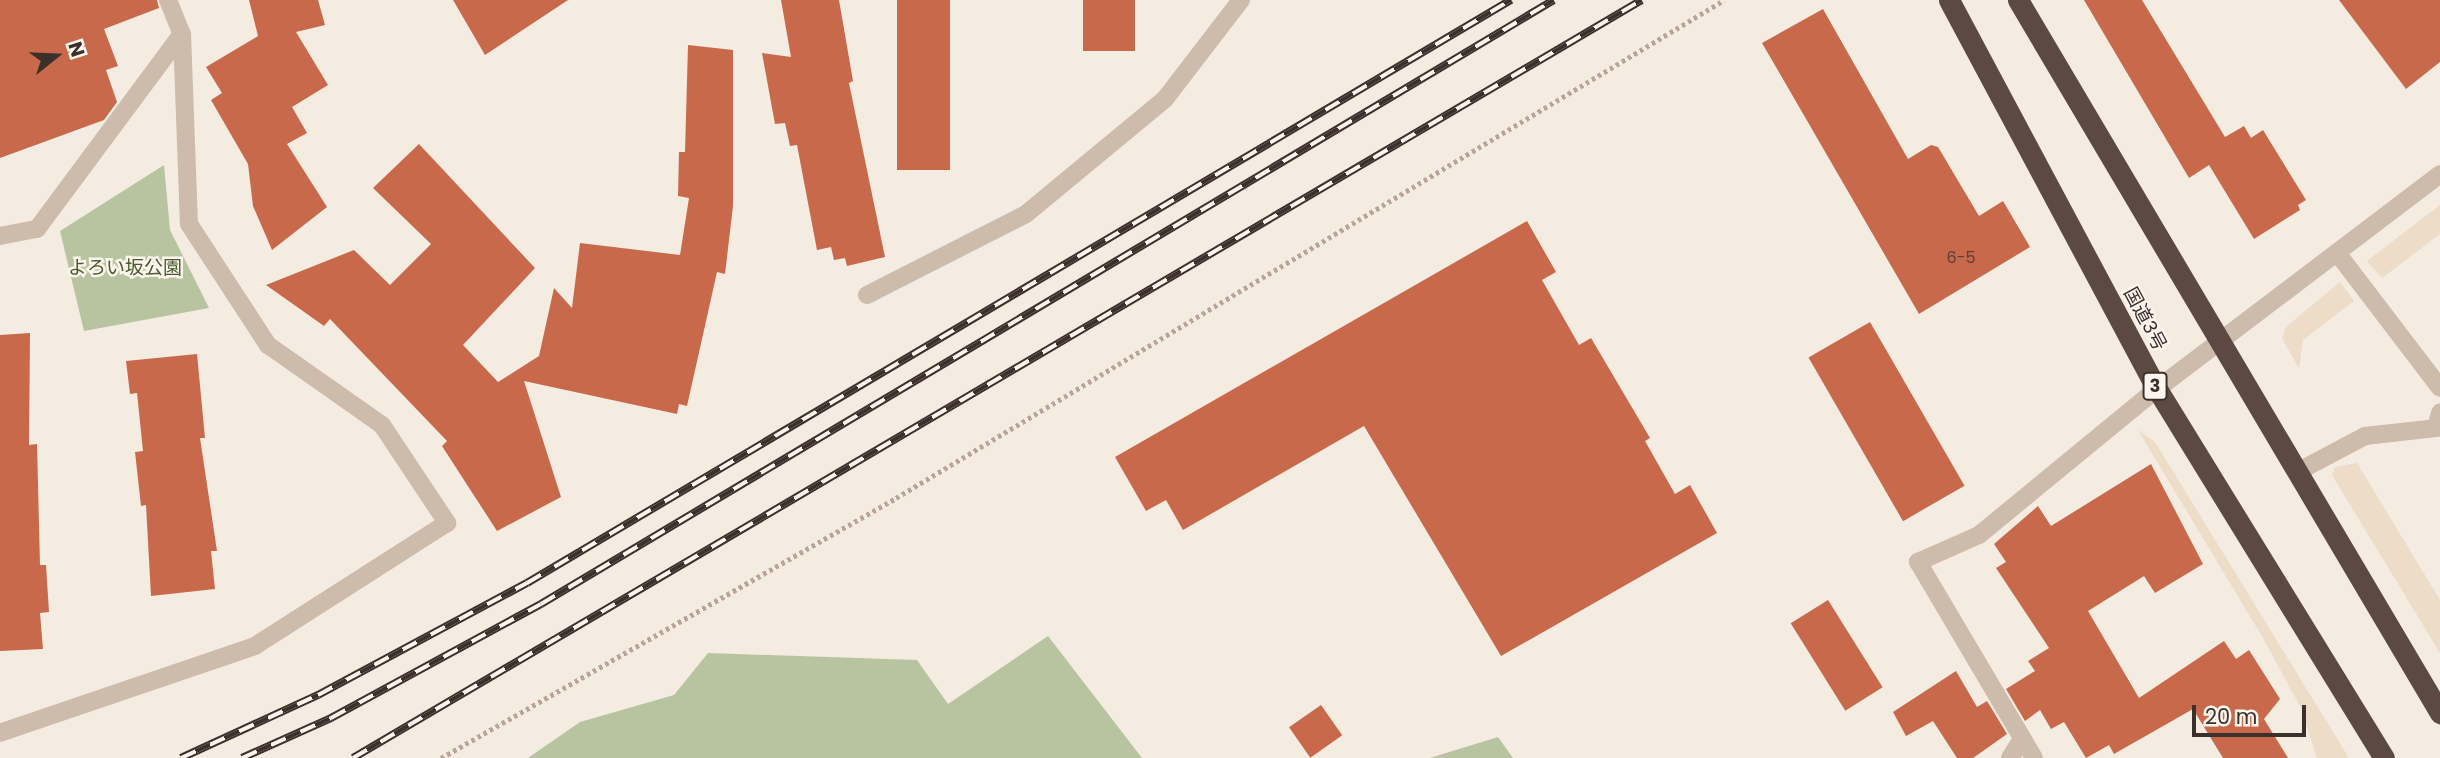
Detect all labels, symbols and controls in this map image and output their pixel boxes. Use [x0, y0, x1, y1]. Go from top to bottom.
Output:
north arrow [21, 21, 91, 91]
text: N [61, 38, 91, 60]
house number: 6-5 [1946, 248, 1976, 268]
park label: よろい坂公園 [68, 257, 182, 279]
street label: 国道3号 [2119, 284, 2171, 354]
road number: 3 [2141, 372, 2169, 400]
scale bar [2195, 692, 2309, 736]
text: 20 m [2205, 702, 2258, 731]

